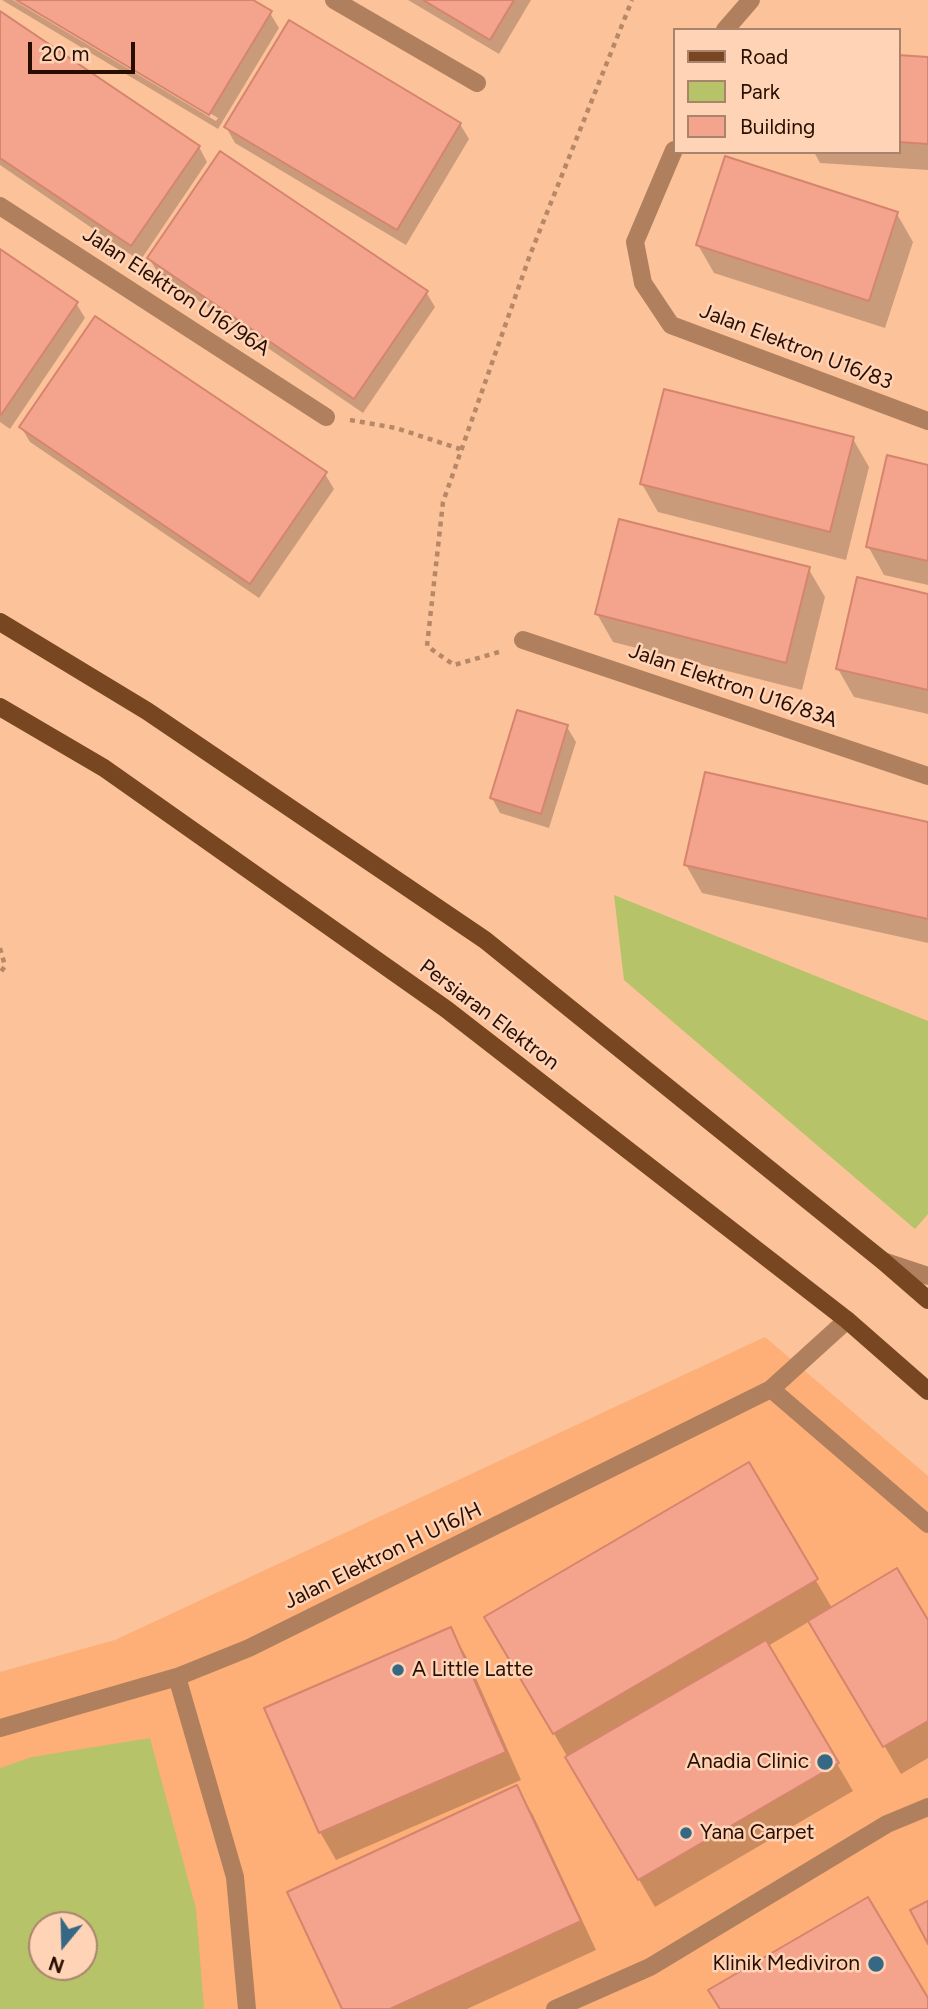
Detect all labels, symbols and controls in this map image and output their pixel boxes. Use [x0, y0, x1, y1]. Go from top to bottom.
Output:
scale bar [32, 28, 138, 72]
legend [673, 28, 900, 154]
text: 20 m [41, 41, 89, 66]
text: Road [740, 44, 788, 69]
text: Park [740, 79, 780, 104]
text: Building [740, 114, 815, 139]
street label: Jalan Elektron U16/96A [78, 222, 274, 362]
street label: Jalan Elektron U16/83 [696, 299, 896, 395]
street label: Jalan Elektron U16/83A [626, 638, 840, 734]
street label: Persiaran Elektron [414, 954, 564, 1076]
street label: Jalan Elektron H U16/H [280, 1497, 486, 1615]
place label: A Little Latte [412, 1657, 533, 1683]
marker: A Little Latte [390, 1662, 406, 1678]
place label: Anadia Clinic [687, 1749, 809, 1775]
marker: Anadia Clinic [815, 1752, 835, 1772]
place label: Yana Carpet [700, 1820, 815, 1846]
marker: Yana Carpet [678, 1825, 694, 1841]
north arrow [28, 1911, 98, 1981]
text: N [46, 1951, 67, 1978]
place label: Klinik Mediviron [713, 1951, 860, 1977]
marker: Klinik Mediviron [866, 1954, 886, 1974]

